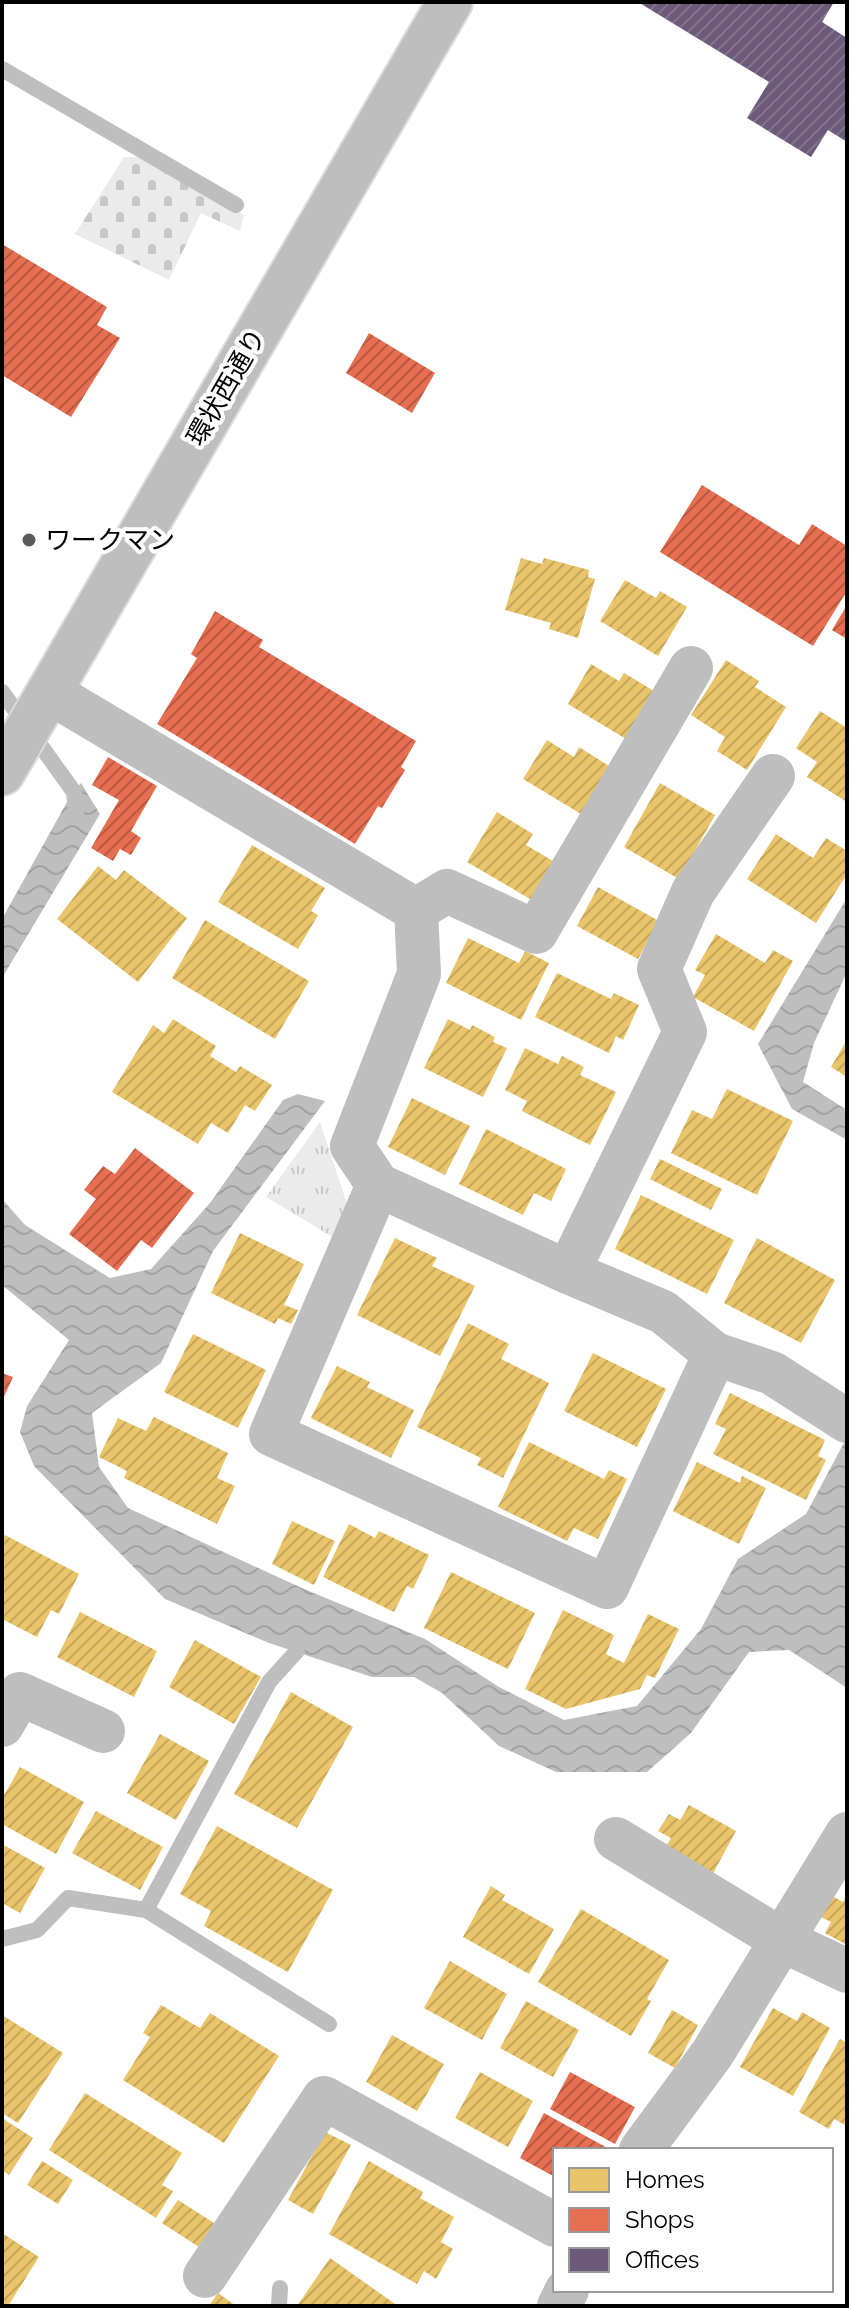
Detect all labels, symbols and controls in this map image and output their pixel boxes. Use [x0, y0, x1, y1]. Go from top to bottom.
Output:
street label: 環状西通り [181, 323, 271, 451]
place label: ワークマン [45, 525, 175, 555]
marker: ワークマン [20, 531, 38, 549]
legend [553, 2148, 833, 2292]
text: Homes [625, 2165, 705, 2194]
text: Shops [625, 2205, 694, 2234]
text: Offices [625, 2245, 699, 2274]

